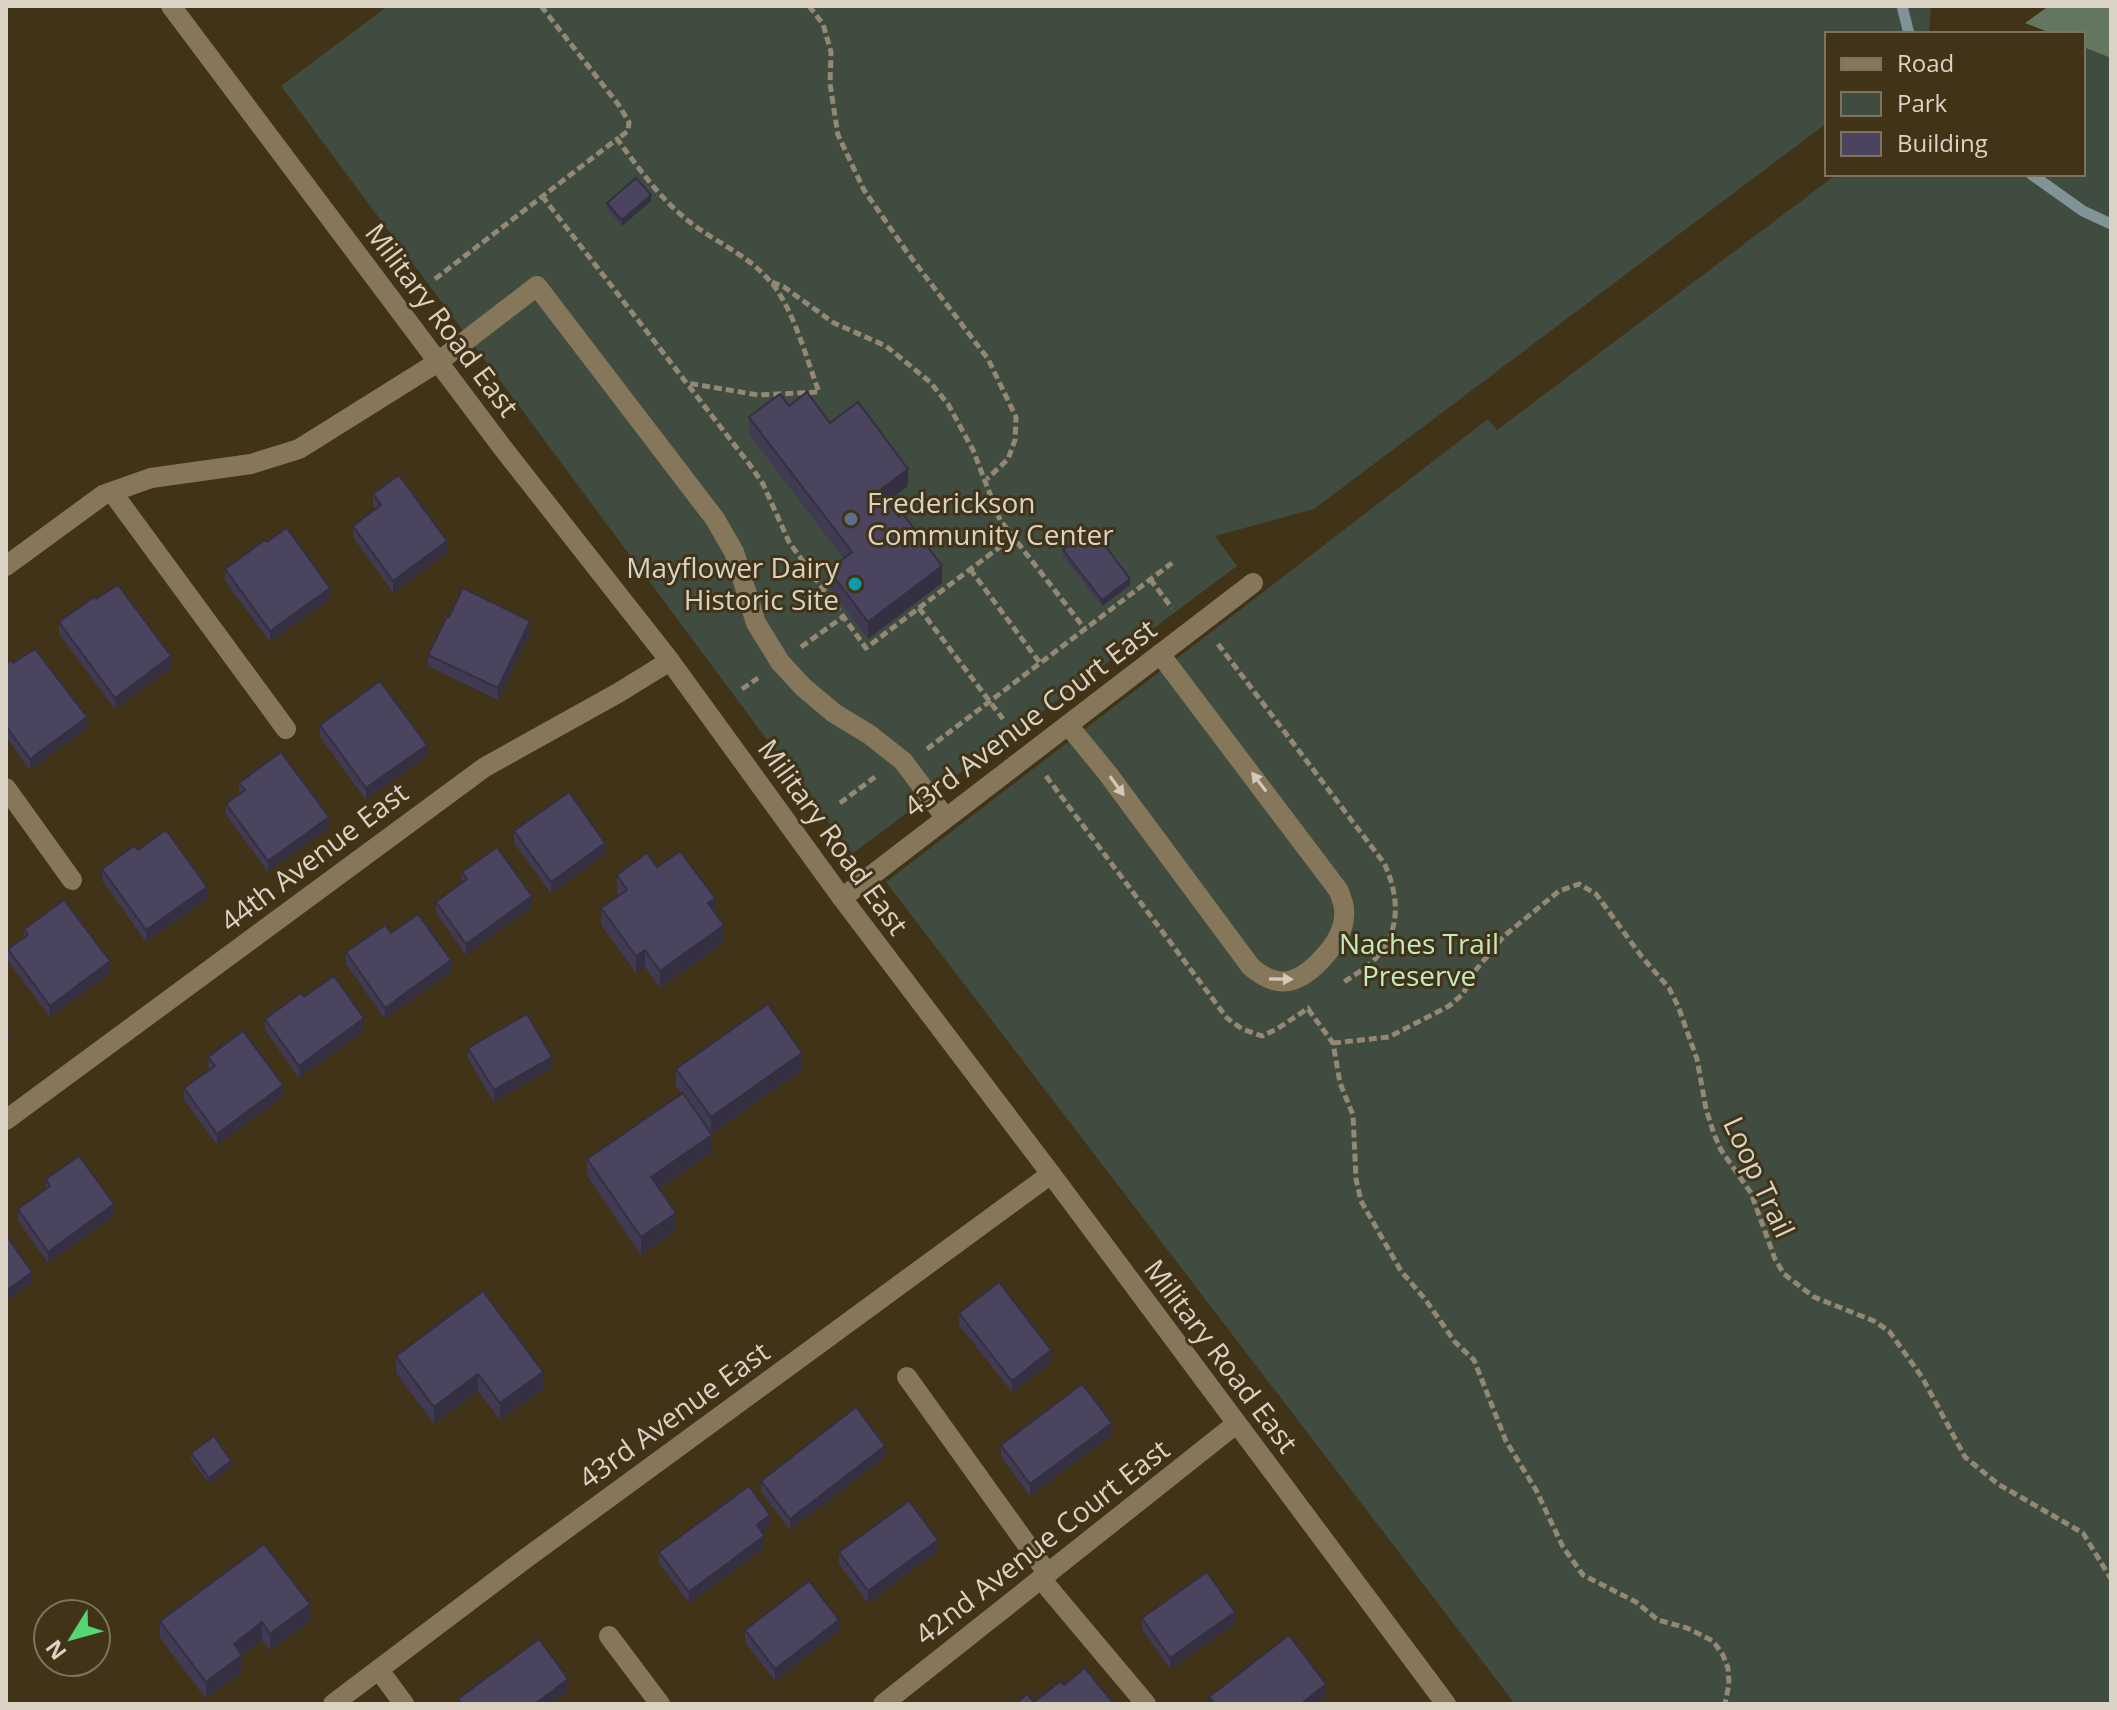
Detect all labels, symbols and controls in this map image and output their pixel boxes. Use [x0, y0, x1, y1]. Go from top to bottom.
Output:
legend [1825, 32, 2085, 176]
text: Road [1897, 46, 1954, 79]
text: Park [1897, 86, 1948, 119]
text: Building [1897, 126, 1988, 159]
street label: Military Road East [357, 215, 528, 424]
place label: Frederickson Community Center [867, 483, 1114, 553]
marker: Frederickson Community Center [842, 510, 860, 528]
place label: Mayflower Dairy Historic Site [626, 548, 840, 618]
marker: Mayflower Dairy Historic Site [846, 575, 864, 593]
street label: 43rd Avenue Court East [895, 610, 1164, 825]
street label: Military Road East [750, 731, 918, 942]
one-way arrow [1251, 771, 1267, 793]
street label: 44th Avenue East [212, 773, 415, 939]
one-way arrow [1109, 775, 1125, 797]
park label: Naches Trail Preserve [1339, 924, 1499, 994]
one-way arrow [1268, 973, 1294, 986]
street label: Loop Trail [1715, 1110, 1804, 1243]
street label: Military Road East [1136, 1251, 1307, 1460]
street label: 43rd Avenue East [570, 1332, 776, 1496]
street label: 42nd Avenue Court East [906, 1430, 1176, 1653]
north arrow [32, 1598, 112, 1678]
text: N [38, 1634, 73, 1667]

